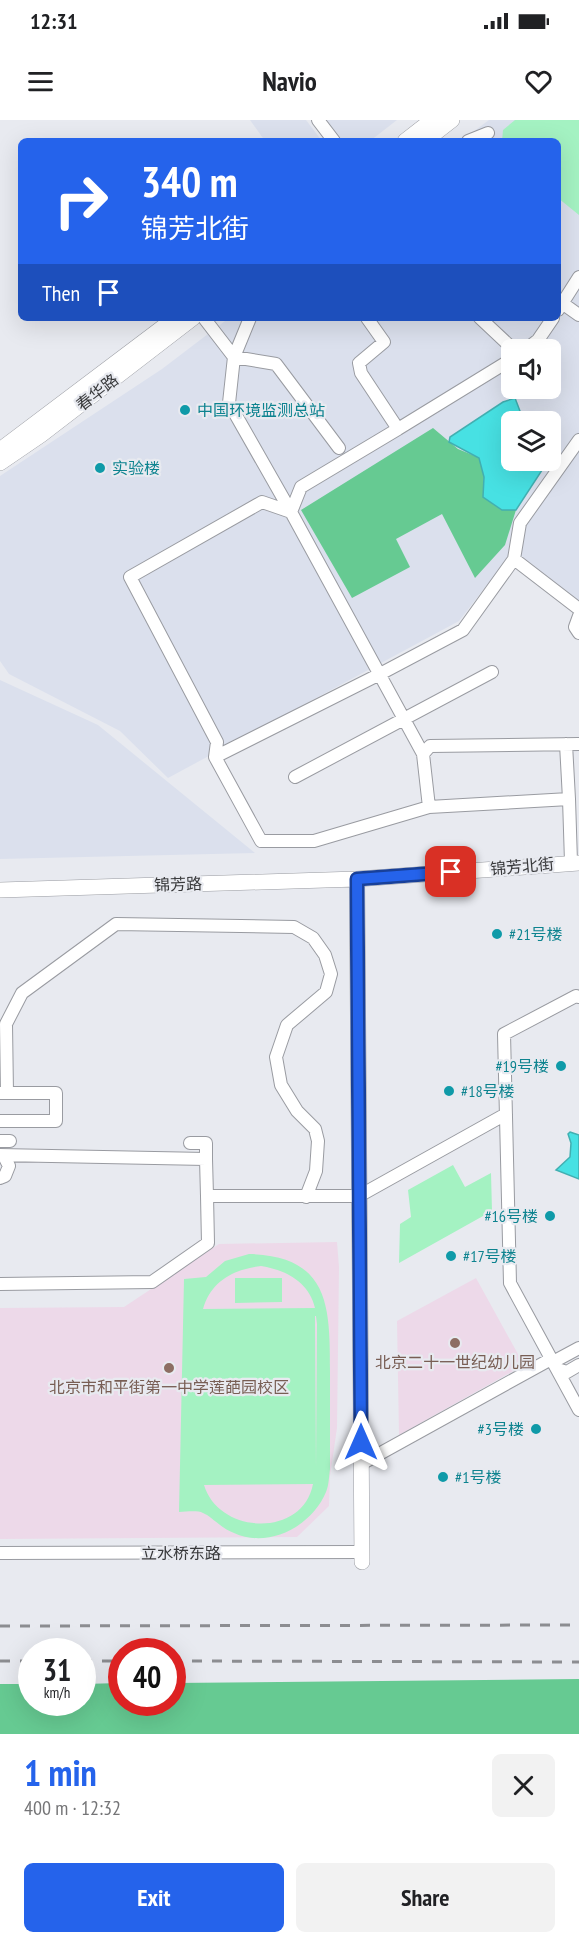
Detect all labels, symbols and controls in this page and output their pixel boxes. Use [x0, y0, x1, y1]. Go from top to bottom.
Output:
text: 12:31 [30, 7, 78, 35]
text: Navio [262, 64, 317, 98]
icon: menu [24, 65, 57, 98]
icon: heart [522, 65, 555, 98]
text: 340 m [141, 154, 238, 209]
icon: right [42, 162, 120, 240]
text: 锦芳北街 [141, 211, 249, 245]
icon: arrive [92, 276, 125, 309]
text: Then [42, 279, 80, 307]
map controls [501, 339, 561, 471]
button: sound [501, 339, 561, 399]
street label: 春华路 [72, 369, 122, 415]
place label: 中国环境监测总站 [197, 400, 325, 420]
marker: 中国环境监测总站 [178, 403, 192, 417]
button: layers [501, 411, 561, 471]
place label: 实验楼 [112, 458, 160, 478]
marker: 实验楼 [93, 461, 107, 475]
pin [425, 846, 476, 897]
street label: 锦芳北街 [489, 853, 555, 879]
icon: arrive [434, 855, 467, 888]
street label: 锦芳路 [154, 873, 202, 895]
place label: #21号楼 [509, 924, 563, 944]
marker: #21号楼 [490, 927, 504, 941]
place label: #19号楼 [495, 1056, 549, 1076]
marker: #19号楼 [554, 1059, 568, 1073]
place label: #18号楼 [461, 1081, 515, 1101]
marker: #18号楼 [442, 1084, 456, 1098]
place label: #16号楼 [484, 1206, 538, 1226]
marker: #16号楼 [543, 1209, 557, 1223]
place label: #17号楼 [463, 1246, 517, 1266]
marker: #17号楼 [444, 1249, 458, 1263]
marker: 北京二十一世纪幼儿园 [448, 1336, 462, 1350]
place label: 北京二十一世纪幼儿园 [375, 1352, 535, 1372]
marker: 北京市和平街第一中学莲葩园校区 [162, 1361, 176, 1375]
place label: 北京市和平街第一中学莲葩园校区 [49, 1377, 289, 1397]
position arrow [329, 1410, 393, 1474]
place label: #3号楼 [478, 1419, 524, 1439]
marker: #3号楼 [529, 1422, 543, 1436]
place label: #1号楼 [455, 1467, 501, 1487]
marker: #1号楼 [436, 1470, 450, 1484]
street label: 立水桥东路 [141, 1543, 221, 1563]
speed limit sign: 40 [108, 1638, 186, 1716]
text: 31 [43, 1650, 71, 1689]
text: km/h [44, 1683, 70, 1702]
text: 1 min [24, 1749, 97, 1796]
button: close [492, 1754, 555, 1817]
text: 400 m · 12:32 [24, 1795, 121, 1821]
button: Exit [24, 1863, 284, 1932]
button: Share [296, 1863, 555, 1932]

